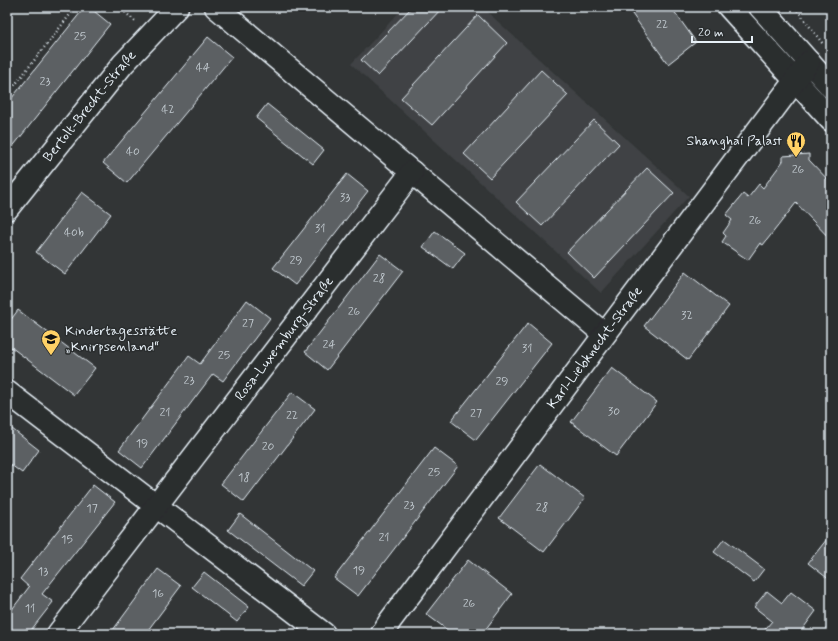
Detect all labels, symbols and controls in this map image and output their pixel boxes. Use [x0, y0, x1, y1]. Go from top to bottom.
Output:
house number: 22 [656, 17, 668, 33]
scale bar [692, 18, 752, 44]
text: 20 m [698, 25, 724, 41]
house number: 25 [74, 29, 86, 45]
street label: Bertolt-Brecht-Straße [39, 46, 140, 166]
house number: 44 [196, 60, 210, 76]
house number: 23 [40, 74, 50, 90]
house number: 42 [161, 102, 175, 118]
restaurant icon: Shanghai Palast [785, 130, 807, 158]
place label: Shanghai Palast [686, 132, 782, 150]
house number: 40 [126, 144, 140, 160]
house number: 26 [792, 162, 805, 178]
house number: 33 [340, 190, 350, 206]
house number: 26 [749, 213, 762, 229]
house number: 31 [315, 221, 325, 237]
house number: 40b [64, 225, 84, 241]
house number: 29 [289, 253, 303, 269]
house number: 28 [373, 271, 385, 287]
street label: Rosa-Luxemburg-Straße [231, 273, 338, 405]
street label: Karl-Liebknecht-Straße [543, 283, 647, 412]
house number: 26 [348, 304, 361, 320]
house number: 32 [681, 308, 693, 324]
house number: 27 [242, 316, 254, 332]
place label: Kindertagesstätte „Knirpsenland“ [65, 322, 177, 356]
school or university icon: Kindertagesstätte „Knirpsenland“ [40, 328, 62, 356]
house number: 24 [322, 337, 336, 353]
house number: 31 [522, 341, 532, 357]
house number: 25 [218, 348, 230, 364]
house number: 23 [184, 373, 194, 389]
house number: 29 [495, 374, 509, 390]
house number: 30 [608, 404, 620, 420]
house number: 21 [159, 405, 171, 421]
house number: 27 [470, 406, 482, 422]
house number: 22 [286, 408, 298, 424]
house number: 19 [136, 436, 148, 452]
house number: 20 [262, 439, 275, 455]
house number: 25 [428, 465, 440, 481]
house number: 18 [238, 470, 250, 486]
house number: 23 [404, 498, 414, 514]
house number: 28 [536, 500, 548, 516]
house number: 17 [86, 501, 98, 517]
house number: 21 [378, 530, 390, 546]
house number: 15 [61, 532, 73, 548]
house number: 19 [353, 563, 365, 579]
house number: 13 [38, 564, 48, 580]
house number: 16 [152, 586, 164, 602]
house number: 26 [463, 596, 476, 612]
house number: 11 [25, 601, 35, 617]

